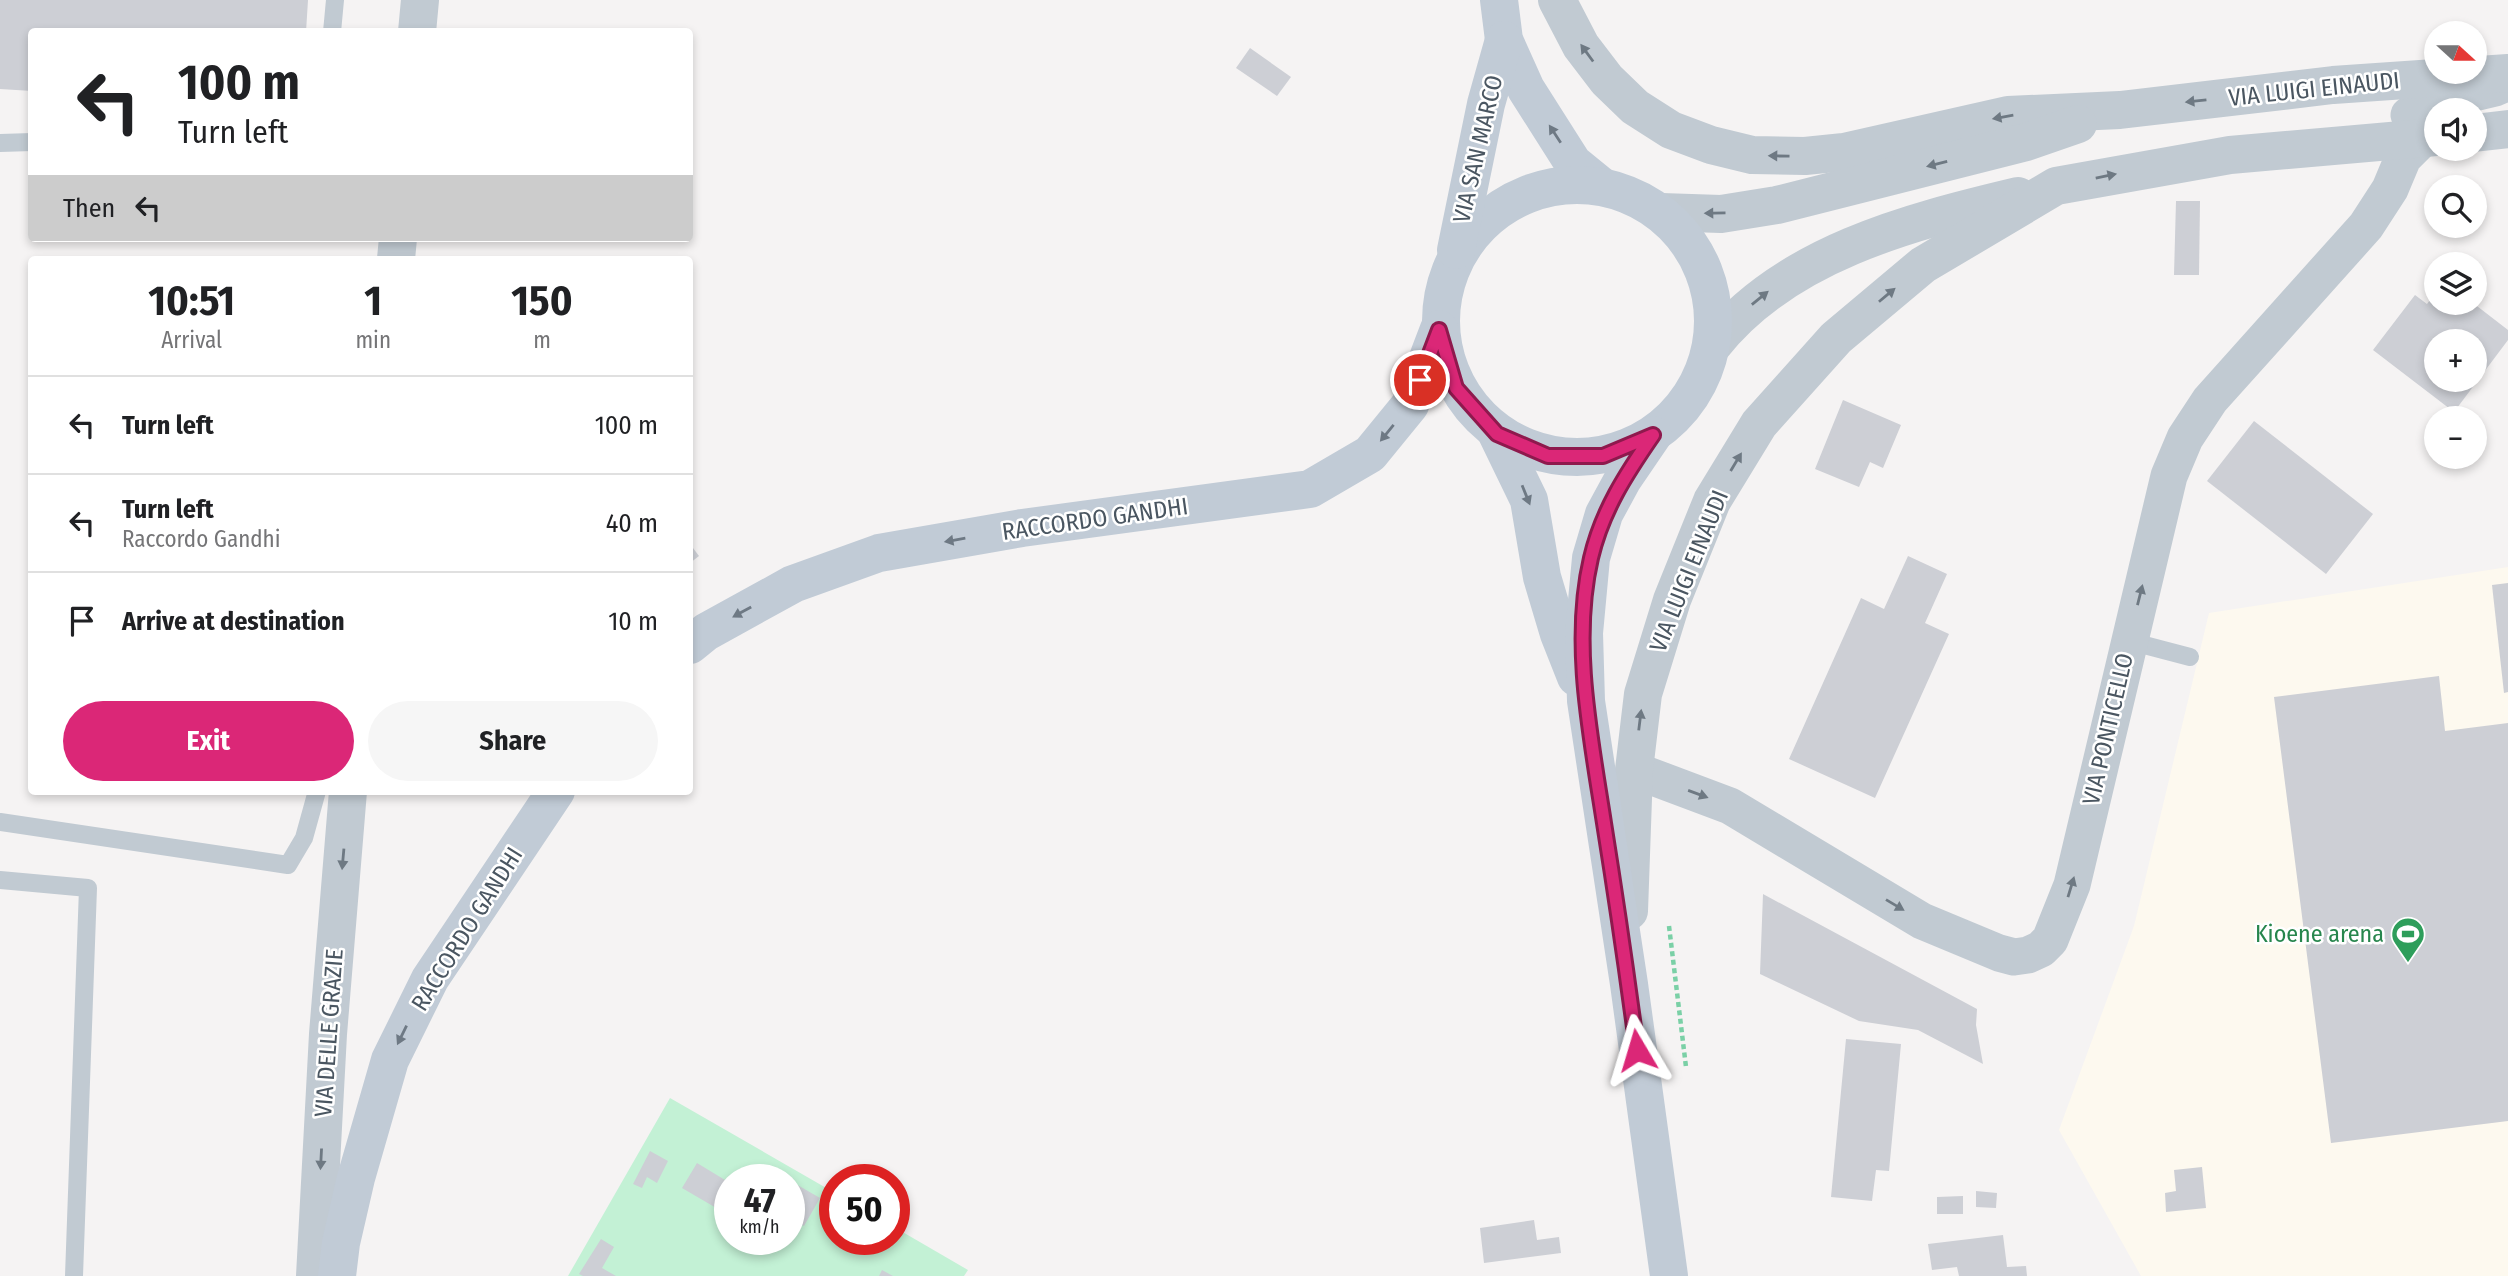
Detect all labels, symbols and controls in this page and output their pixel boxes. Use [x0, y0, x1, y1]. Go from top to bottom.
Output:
north arrow [2424, 21, 2487, 84]
map controls [2424, 21, 2487, 469]
one-way arrow [1580, 44, 1594, 62]
text: 100 m [178, 53, 300, 112]
icon: left [63, 56, 154, 147]
street label: VIA LUIGI EINAUDI [2227, 66, 2401, 112]
street label: VIA SAN MARCO [1447, 72, 1509, 226]
one-way arrow [2185, 96, 2207, 107]
button: sound [2424, 98, 2487, 161]
one-way arrow [1992, 112, 2014, 123]
text: Turn left [178, 113, 288, 151]
one-way arrow [1548, 125, 1562, 143]
one-way arrow [1768, 150, 1790, 162]
one-way arrow [1926, 159, 1948, 170]
one-way arrow [2095, 171, 2117, 182]
button: search [2424, 175, 2487, 238]
icon: left [129, 189, 167, 227]
text: Then [63, 193, 115, 224]
one-way arrow [1704, 207, 1726, 219]
button: layers [2424, 252, 2487, 315]
text: 10:51 [148, 276, 235, 326]
text: 1 [364, 276, 382, 326]
text: 150 [511, 276, 573, 326]
one-way arrow [1879, 288, 1896, 303]
one-way arrow [1750, 290, 1768, 305]
text: Arrival [161, 326, 222, 354]
text: min [355, 326, 391, 354]
text: m [533, 326, 551, 354]
button: + [2424, 329, 2487, 392]
pin [1390, 350, 1450, 410]
icon: arrive [1401, 361, 1439, 399]
icon: left [63, 406, 101, 444]
button: − [2424, 406, 2487, 469]
text: Turn left [122, 410, 214, 441]
text: 100 m [595, 410, 658, 441]
one-way arrow [1380, 425, 1395, 442]
one-way arrow [1729, 453, 1742, 472]
one-way arrow [1521, 485, 1532, 506]
street label: VIA LUIGI EINAUDI [1644, 486, 1734, 656]
street label: RACCORDO GANDHI [1000, 492, 1190, 546]
text: Turn left [122, 494, 214, 525]
icon: left [63, 504, 101, 542]
text: 40 m [606, 508, 658, 539]
text: Raccordo Gandhi [122, 525, 281, 553]
one-way arrow [944, 535, 966, 546]
one-way arrow [2135, 583, 2146, 605]
icon: arrive [63, 602, 101, 640]
text: Arrive at destination [122, 606, 345, 637]
text: 10 m [608, 606, 658, 637]
one-way arrow [732, 606, 751, 618]
street label: VIA PONTICELLO [2077, 650, 2139, 808]
button: Exit [63, 701, 354, 781]
button: Share [368, 701, 658, 781]
one-way arrow [1634, 709, 1645, 731]
one-way arrow [1687, 789, 1708, 800]
street label: RACCORDO GANDHI [405, 842, 529, 1016]
one-way arrow [337, 848, 348, 870]
one-way arrow [2066, 877, 2076, 898]
one-way arrow [1886, 899, 1905, 911]
sports icon: Kioene arena [2389, 915, 2427, 964]
place label: Kioene arena [2255, 920, 2384, 948]
street label: VIA DELLE GRAZIE [309, 948, 349, 1118]
position arrow [1600, 1013, 1674, 1087]
one-way arrow [397, 1025, 408, 1045]
one-way arrow [315, 1148, 326, 1170]
speed limit sign: 50 [819, 1164, 910, 1255]
text: 47 [743, 1179, 776, 1221]
text: km/h [739, 1216, 780, 1238]

